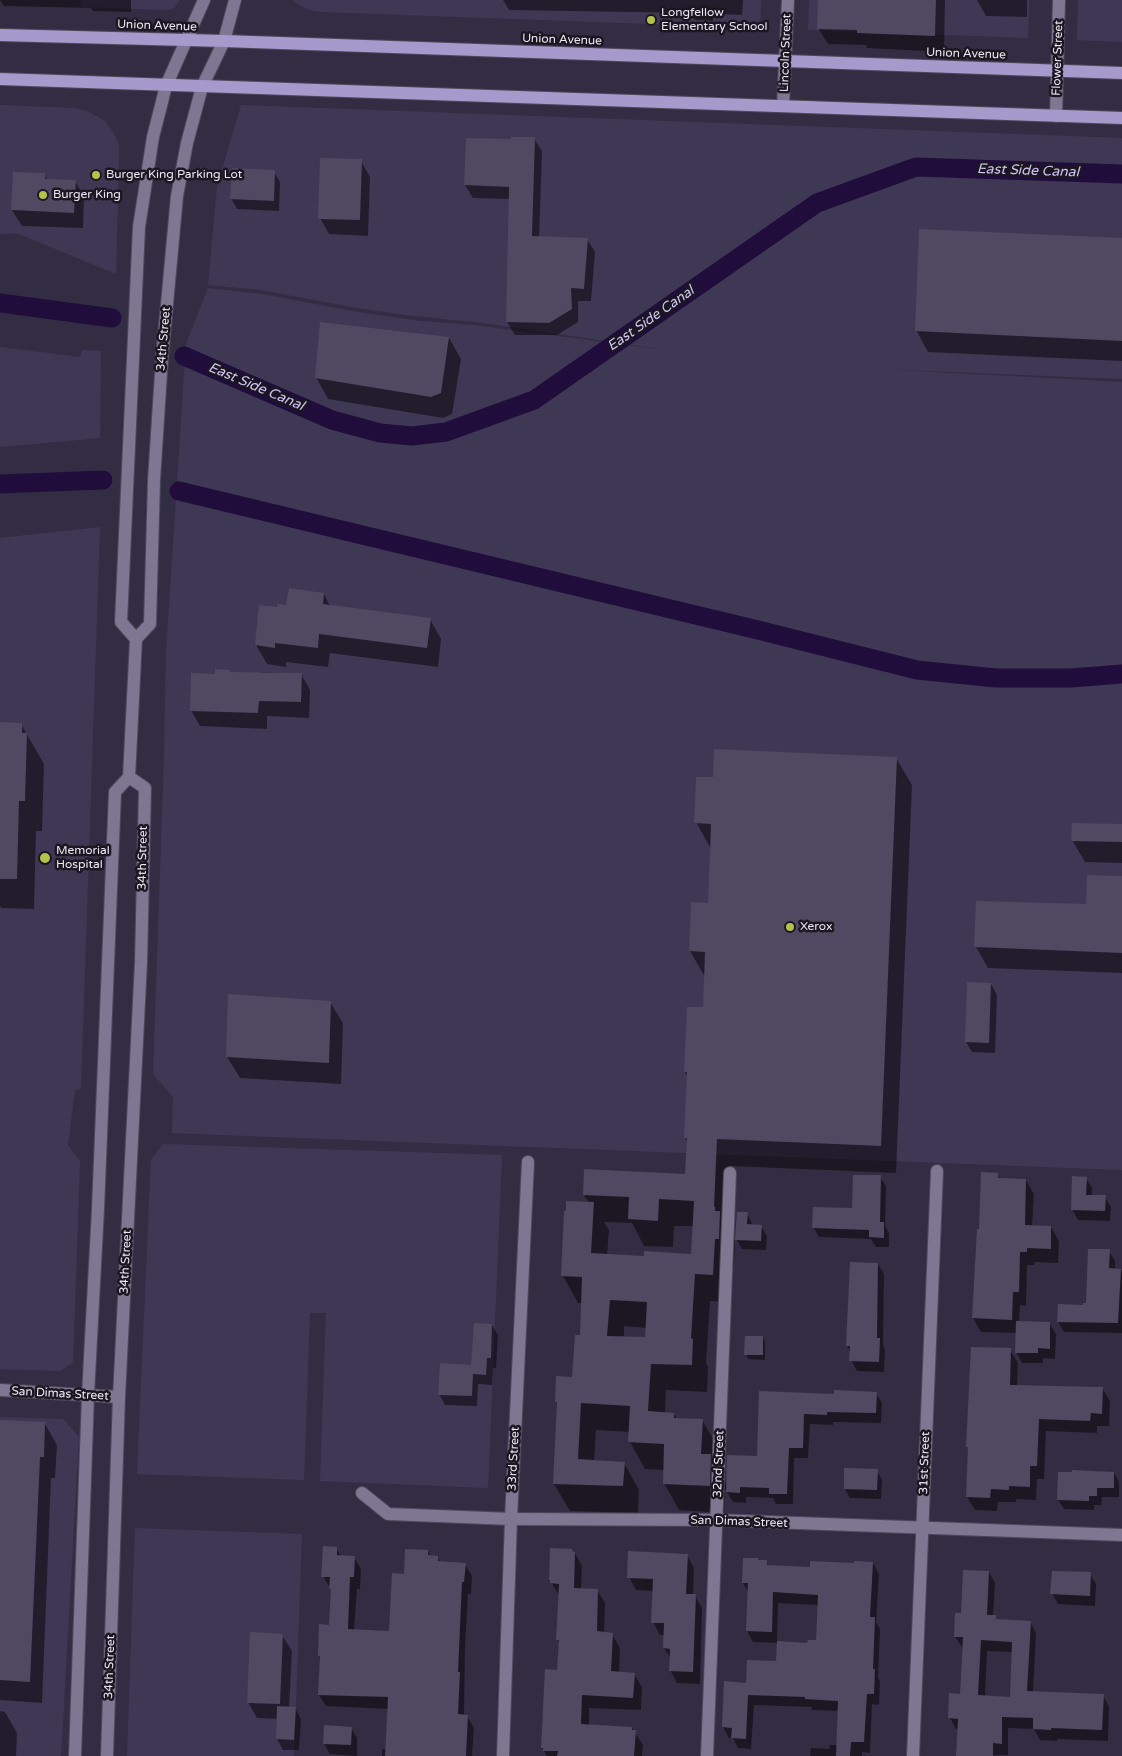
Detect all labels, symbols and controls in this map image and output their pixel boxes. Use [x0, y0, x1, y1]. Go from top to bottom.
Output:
place label: Longfellow Elementary School [661, 6, 768, 34]
street label: Lincoln Street [777, 13, 795, 93]
marker: Longfellow Elementary School [645, 14, 657, 26]
street label: Union Avenue [117, 17, 197, 35]
street label: Flower Street [1049, 20, 1067, 96]
street label: Union Avenue [522, 31, 602, 49]
street label: Union Avenue [926, 45, 1006, 63]
water label: East Side Canal [977, 161, 1079, 181]
place label: Burger King Parking Lot [106, 168, 242, 182]
marker: Burger King Parking Lot [90, 169, 102, 181]
place label: Burger King [53, 188, 121, 202]
marker: Burger King [37, 189, 49, 201]
water label: East Side Canal [604, 283, 698, 355]
street label: 34th Street [154, 306, 174, 372]
water label: East Side Canal [206, 359, 306, 415]
street label: 34th Street [135, 826, 151, 890]
place label: Memorial Hospital [56, 844, 110, 872]
marker: Memorial Hospital [38, 851, 52, 865]
place label: Xerox [800, 920, 832, 934]
marker: Xerox [784, 921, 796, 933]
street label: 34th Street [117, 1229, 135, 1295]
street label: San Dimas Street [11, 1384, 109, 1404]
street label: 33rd Street [505, 1426, 523, 1492]
street label: 32nd Street [711, 1430, 727, 1498]
street label: 31st Street [917, 1431, 933, 1495]
street label: San Dimas Street [690, 1513, 788, 1531]
street label: 34th Street [102, 1635, 118, 1699]

